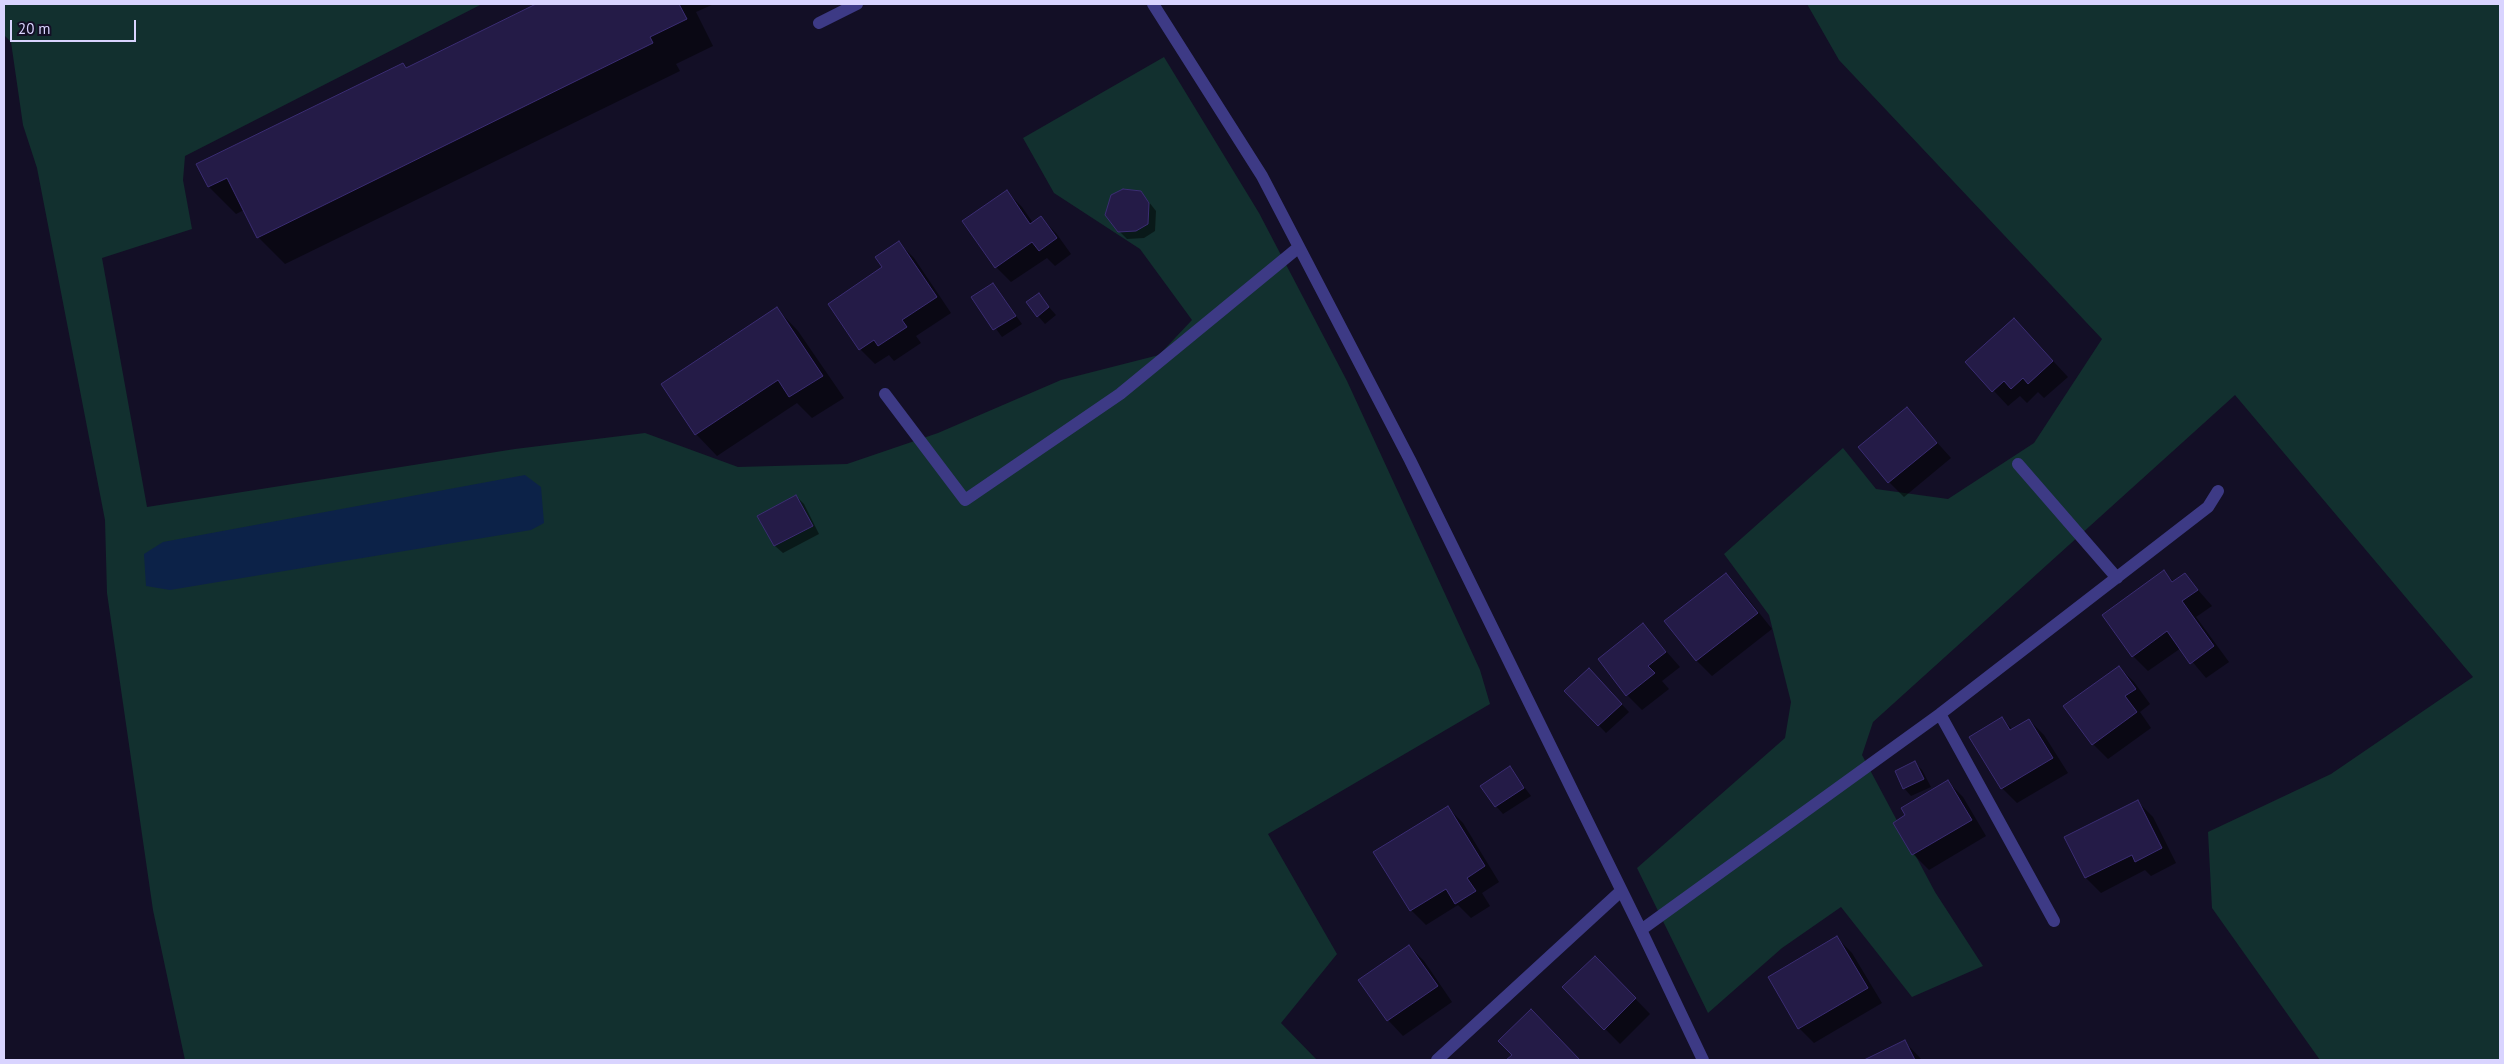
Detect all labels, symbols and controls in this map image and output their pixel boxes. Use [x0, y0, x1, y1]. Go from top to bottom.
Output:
scale bar [12, 10, 139, 42]
text: 20 m [18, 19, 51, 38]

